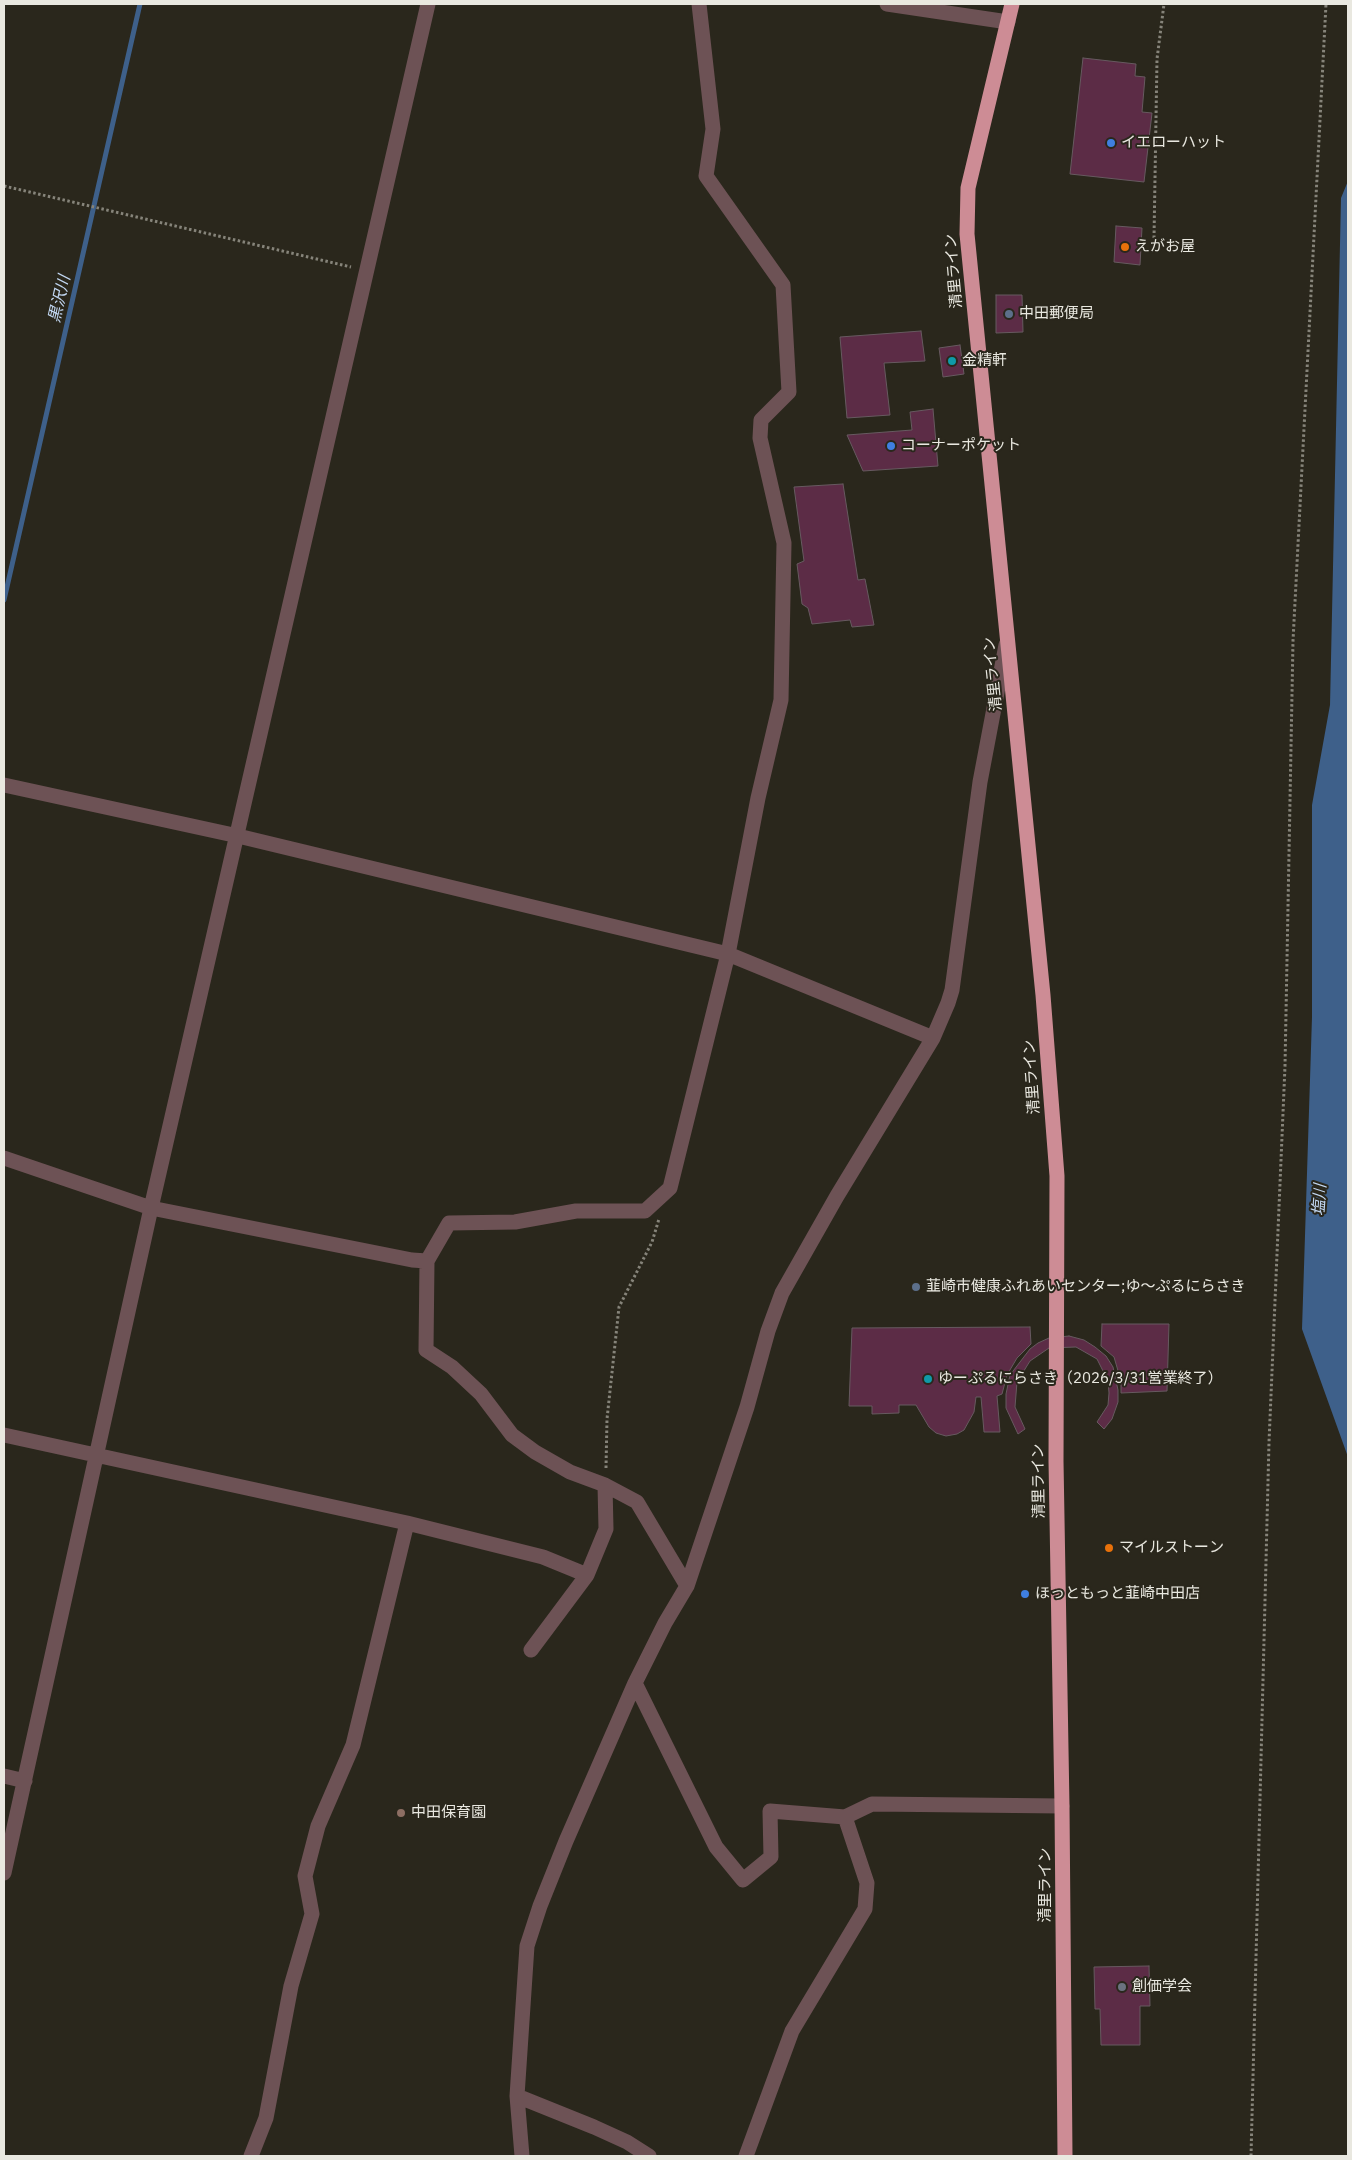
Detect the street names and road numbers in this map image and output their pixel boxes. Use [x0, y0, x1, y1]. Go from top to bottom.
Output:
street label: 清里ライン [942, 233, 966, 309]
street label: 清里ライン [980, 636, 1006, 712]
street label: 清里ライン [1020, 1039, 1044, 1115]
street label: 清里ライン [1029, 1443, 1049, 1519]
street label: 清里ライン [1037, 1848, 1055, 1922]

